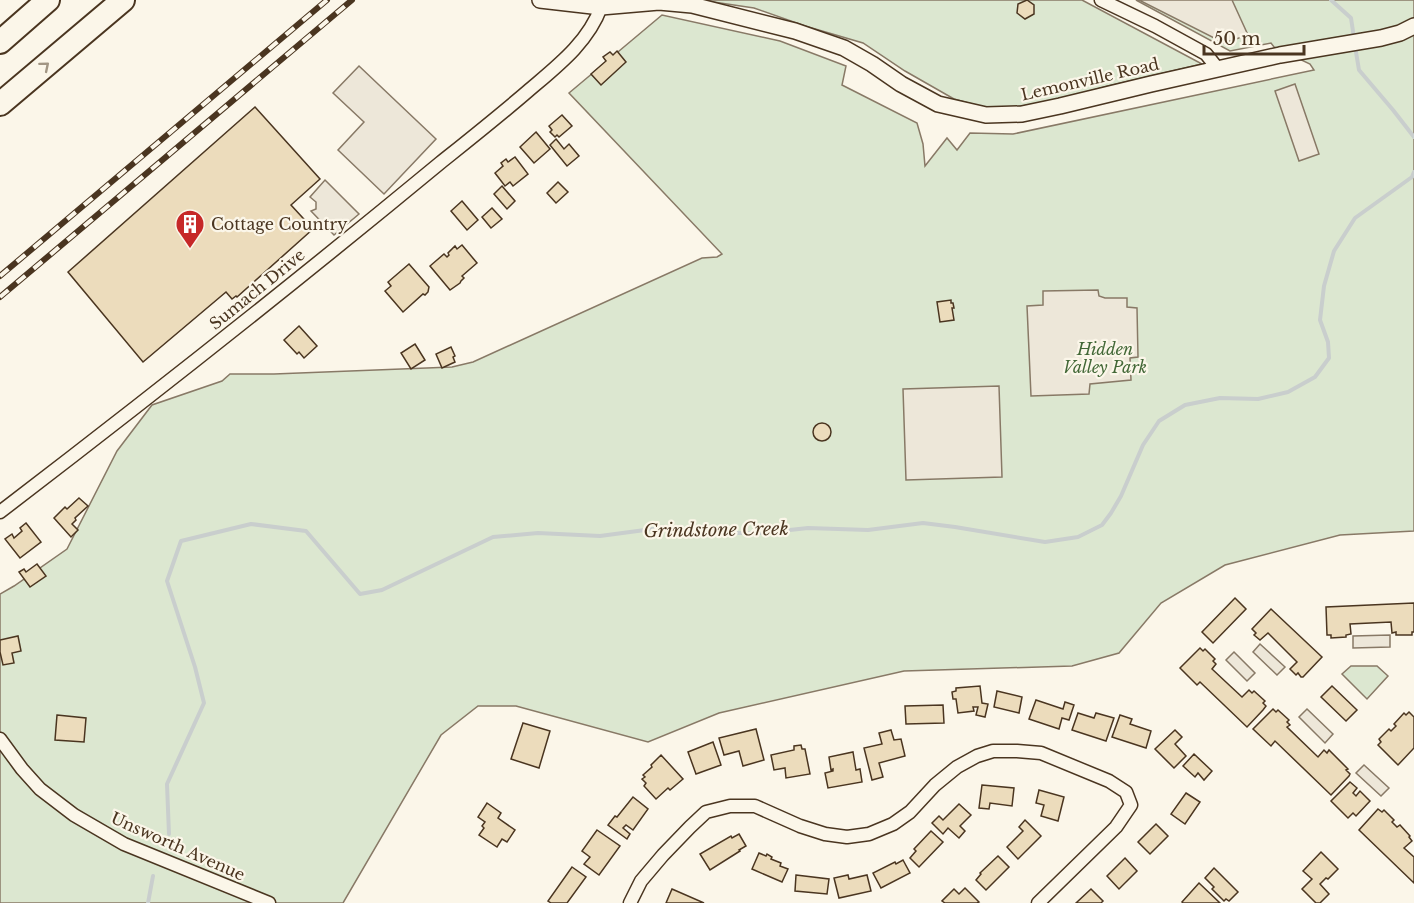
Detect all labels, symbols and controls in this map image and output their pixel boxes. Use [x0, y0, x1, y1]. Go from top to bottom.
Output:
scale bar [1204, 18, 1304, 56]
text: 50 m [1213, 28, 1261, 50]
street label: Lemonville Road [1019, 53, 1161, 105]
one-way arrow [38, 62, 49, 73]
building icon: Cottage Country [174, 208, 206, 250]
place label: Cottage Country [211, 214, 348, 234]
street label: Sumach Drive [205, 244, 309, 334]
park label: Hidden Valley Park [1063, 339, 1147, 377]
water label: Grindstone Creek [643, 518, 789, 542]
street label: Unsworth Avenue [108, 807, 248, 885]

